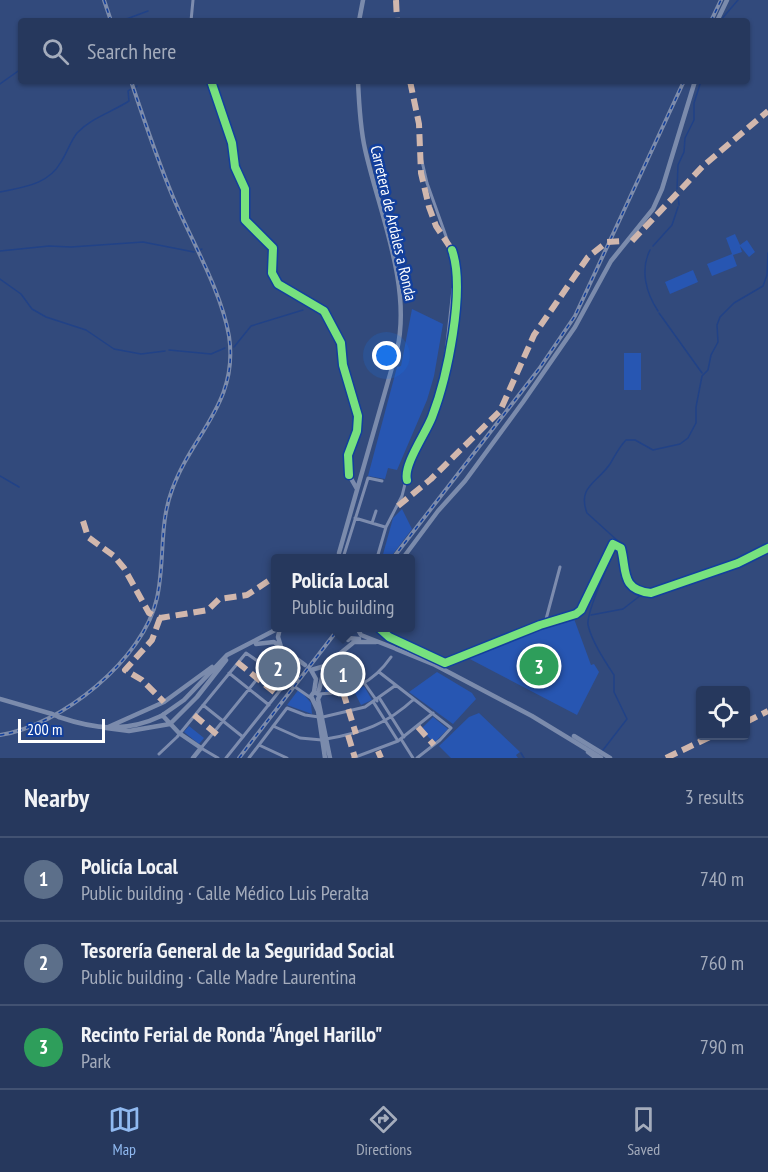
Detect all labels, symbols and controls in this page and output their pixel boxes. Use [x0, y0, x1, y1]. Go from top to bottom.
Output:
search box [18, 18, 750, 84]
icon: search [39, 35, 72, 68]
text: Search here [87, 37, 176, 65]
street label: Carretera de Ardales a Ronda [366, 143, 422, 303]
your location [372, 341, 401, 370]
popup [271, 554, 415, 632]
text: Policía Local [292, 566, 389, 594]
text: Public building [292, 594, 394, 620]
pin: 3 [520, 644, 558, 688]
pin: 2 [258, 646, 298, 690]
pin: 1 [324, 652, 362, 696]
map controls [696, 686, 750, 740]
button: locate [696, 686, 750, 740]
scale bar [18, 716, 105, 744]
text: 200 m [27, 719, 62, 739]
text: Nearby [24, 781, 89, 814]
text: 3 results [685, 784, 744, 810]
text: Policía Local [81, 852, 178, 880]
text: 1 [39, 866, 48, 892]
text: 740 m [700, 866, 744, 892]
text: Public building · Calle Médico Luis Peralta [81, 880, 369, 906]
text: Tesorería General de la Seguridad Social [81, 936, 394, 964]
text: 2 [39, 950, 48, 976]
text: 760 m [700, 950, 744, 976]
text: Public building · Calle Madre Laurentina [81, 964, 356, 990]
text: Recinto Ferial de Ronda "Ángel Harillo" [81, 1020, 382, 1048]
text: 3 [39, 1034, 48, 1060]
text: 790 m [700, 1034, 744, 1060]
text: Park [81, 1048, 111, 1074]
tab: Map [108, 1103, 141, 1159]
tab: Directions [356, 1103, 412, 1159]
tab: Saved [627, 1103, 660, 1159]

